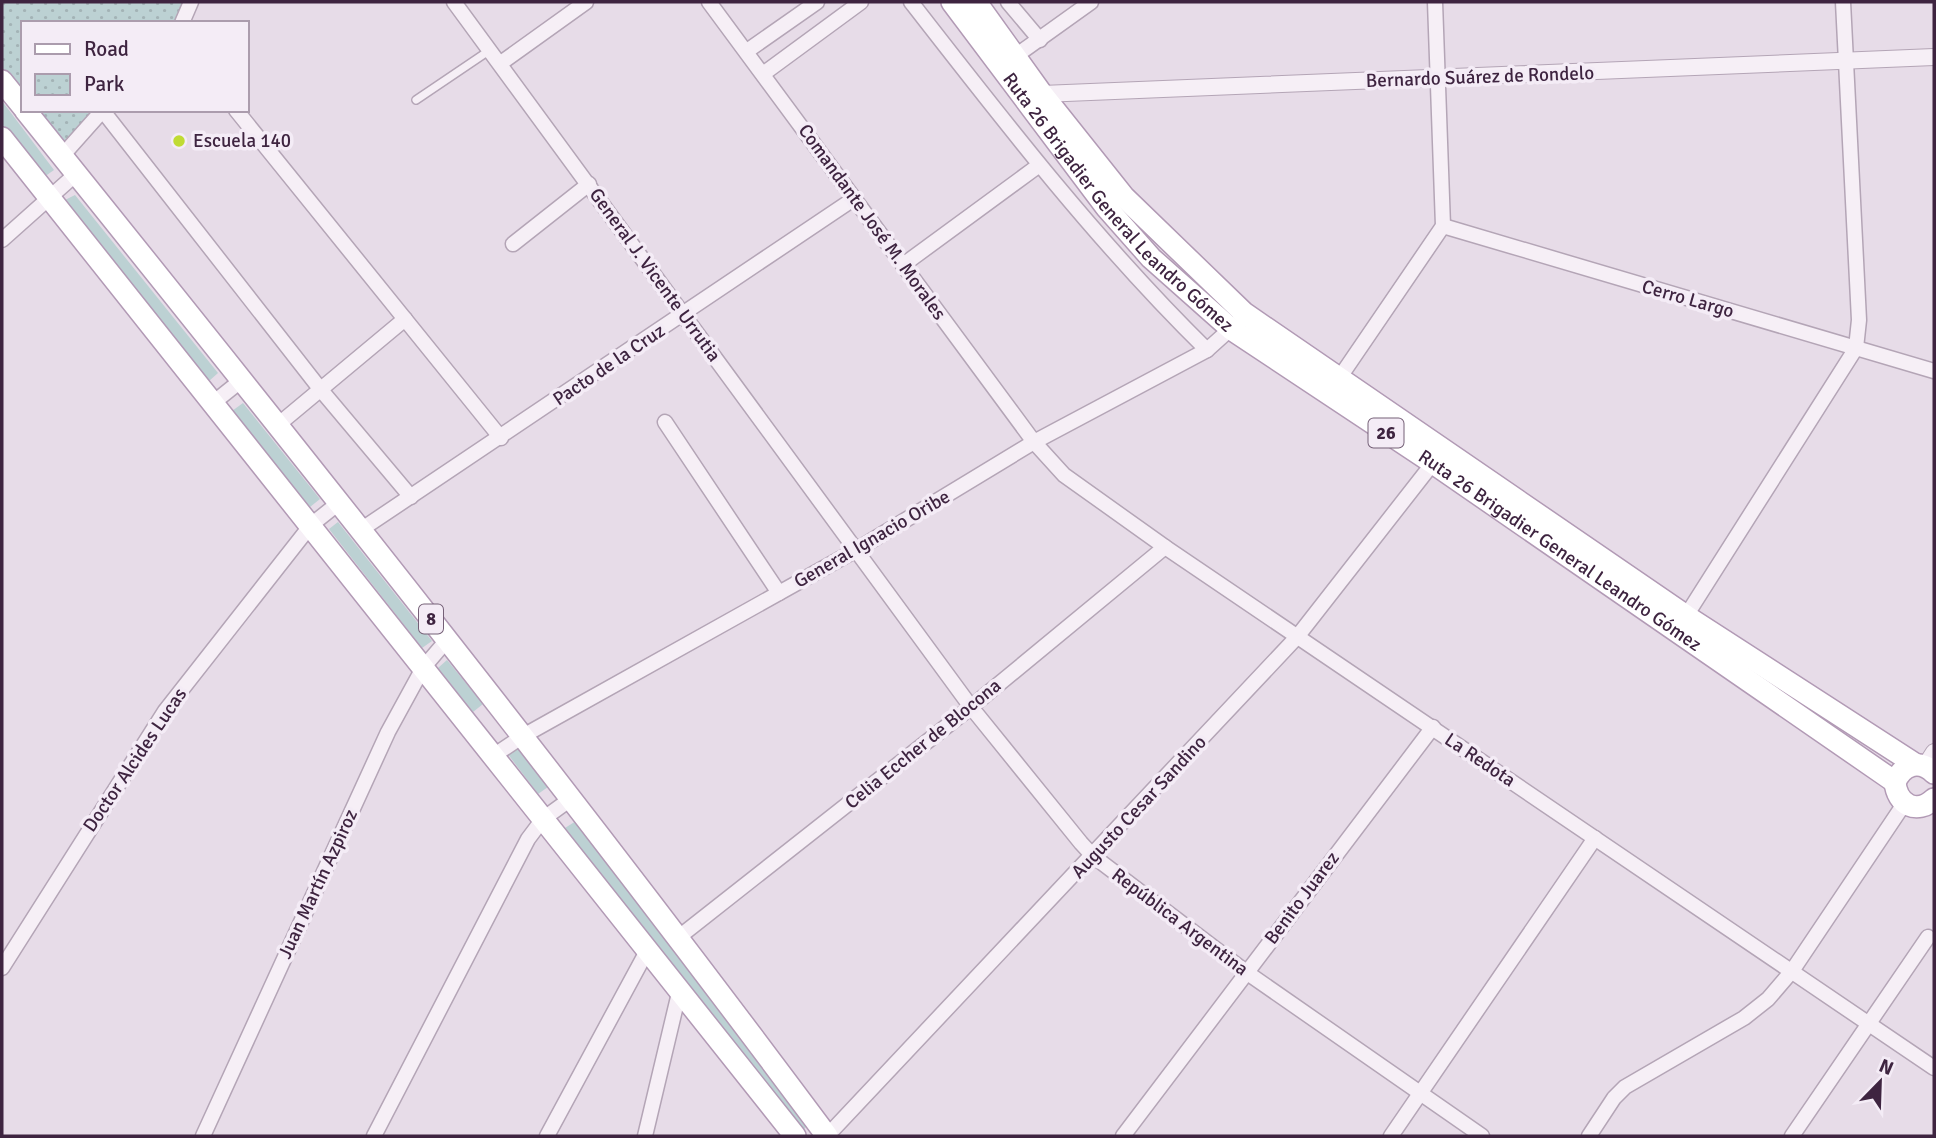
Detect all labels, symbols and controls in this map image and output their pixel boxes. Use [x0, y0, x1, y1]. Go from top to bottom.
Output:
legend [21, 21, 248, 112]
text: Road [84, 36, 129, 62]
street label: Bernardo Suárez de Rondelo [1365, 61, 1595, 93]
street label: Ruta 26 Brigadier General Leandro Gómez [997, 68, 1238, 337]
text: Park [84, 71, 125, 97]
street label: Comandante José M. Morales [793, 119, 951, 325]
place label: Escuela 140 [193, 129, 291, 153]
marker: Escuela 140 [171, 133, 187, 149]
street label: General J. Vicente Urrutia [584, 184, 726, 366]
street label: Cerro Largo [1639, 274, 1737, 324]
street label: Pacto de la Cruz [548, 319, 670, 411]
road number: 26 [1368, 418, 1404, 447]
street label: Ruta 26 Brigadier General Leandro Gómez [1414, 445, 1706, 657]
street label: General Ignacio Oribe [790, 485, 954, 593]
road number: 8 [419, 604, 443, 634]
street label: Celia Eccher de Blocona [840, 674, 1006, 814]
street label: Doctor Alcides Lucas [78, 683, 192, 837]
street label: La Redota [1440, 728, 1520, 792]
street label: Augusto Cesar Sandino [1066, 730, 1212, 884]
street label: Juan Martín Azpiroz [273, 806, 363, 962]
street label: Benito Juarez [1259, 847, 1345, 949]
street label: República Argentina [1107, 863, 1253, 981]
north arrow [1845, 1047, 1915, 1117]
text: N [1875, 1054, 1897, 1081]

